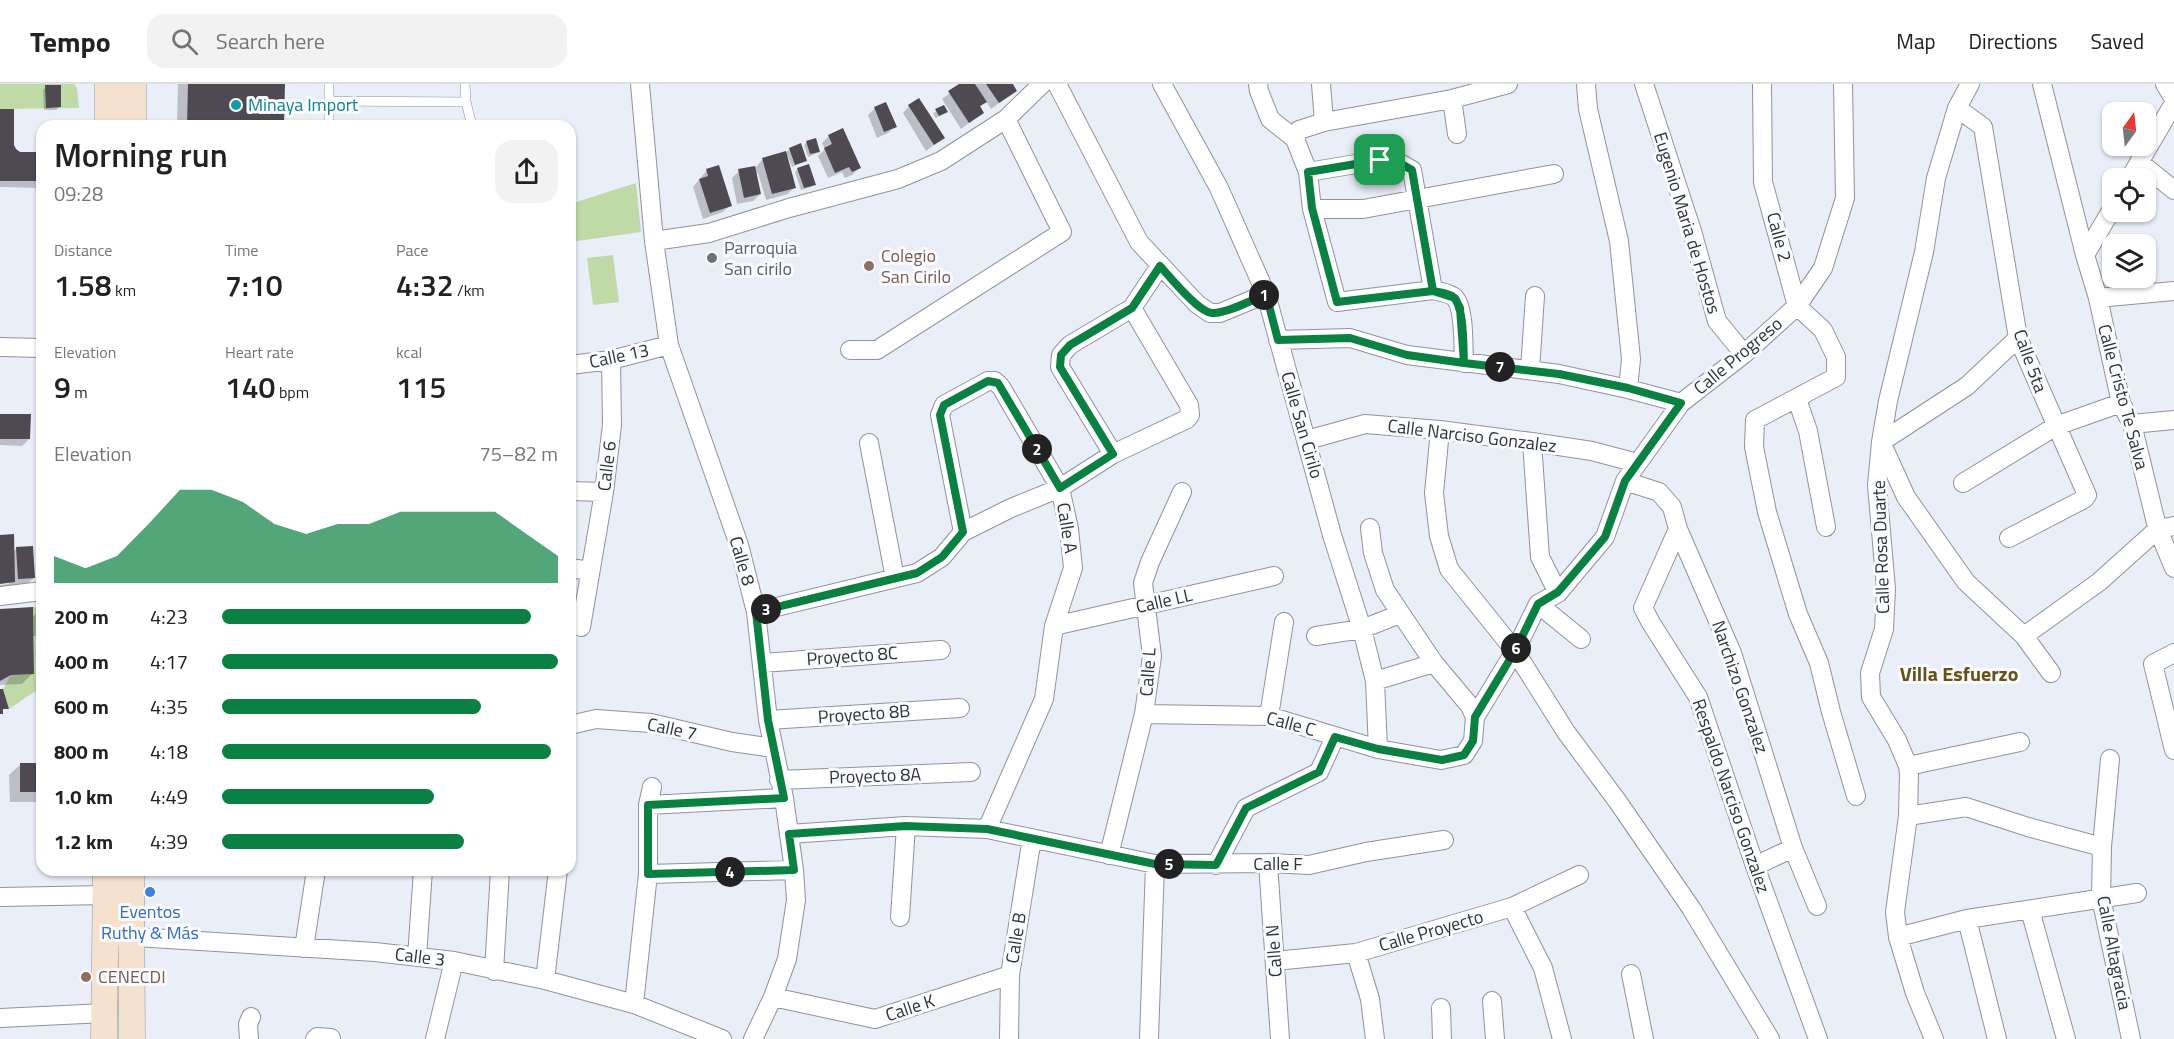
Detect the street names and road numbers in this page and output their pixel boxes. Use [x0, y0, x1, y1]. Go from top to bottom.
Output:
street label: Eugenio Maria de Hostos [1647, 129, 1728, 317]
street label: Calle 2 [1760, 209, 1799, 265]
street label: Calle Progreso [1687, 310, 1788, 401]
street label: Calle Cristo Te Salva [2091, 321, 2156, 473]
street label: Calle 5ta [2007, 325, 2054, 396]
street label: Calle 13 [587, 336, 651, 375]
street label: Calle San Cirilo [1274, 368, 1331, 482]
street label: Calle Narciso Gonzalez [1386, 412, 1558, 459]
street label: Calle 6 [590, 439, 623, 493]
street label: Calle Rosa Duarte [1865, 480, 1896, 614]
street label: Calle A [1050, 501, 1085, 555]
street label: Calle 8 [723, 533, 762, 589]
street label: Calle LL [1133, 581, 1195, 620]
street label: Narchizo Gonzalez [1705, 617, 1776, 757]
street label: Proyecto 8C [806, 639, 899, 672]
street label: Calle L [1132, 646, 1163, 697]
street label: Respaldo Narciso Gonzalez [1686, 695, 1777, 897]
street label: Proyecto 8B [817, 697, 911, 730]
street label: Calle C [1264, 704, 1319, 743]
street label: Calle 7 [645, 710, 699, 747]
street label: Proyecto 8A [828, 760, 922, 791]
street label: Calle F [1253, 850, 1303, 877]
street label: Calle Altagracia [2090, 894, 2139, 1012]
street label: Calle Proyecto [1375, 903, 1486, 958]
street label: Calle B [998, 910, 1033, 965]
street label: Calle N [1258, 924, 1289, 978]
street label: Calle 3 [393, 940, 447, 973]
street label: Calle K [882, 987, 938, 1028]

